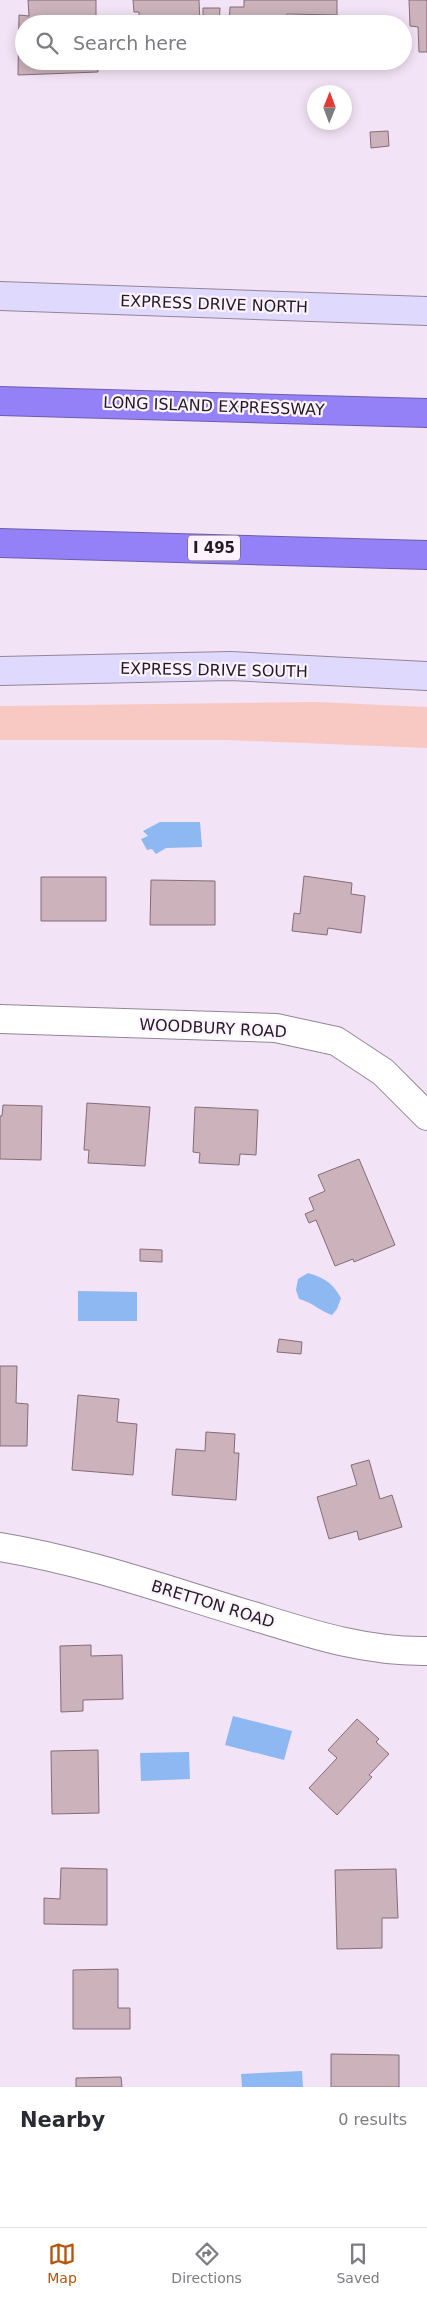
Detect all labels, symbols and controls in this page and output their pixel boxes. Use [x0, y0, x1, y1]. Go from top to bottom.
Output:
search box [15, 15, 412, 70]
icon: search [33, 29, 61, 57]
text: Search here [73, 32, 187, 54]
north arrow [307, 85, 352, 130]
street label: EXPRESS DRIVE NORTH [120, 291, 308, 317]
street label: LONG ISLAND EXPRESSWAY [103, 393, 325, 419]
road number: I 495 [188, 536, 240, 560]
street label: EXPRESS DRIVE SOUTH [120, 659, 308, 681]
street label: WOODBURY ROAD [139, 1015, 287, 1041]
street label: BRETTON ROAD [149, 1576, 277, 1632]
text: Nearby [20, 2108, 105, 2132]
text: 0 results [338, 2110, 407, 2129]
tab: Map [47, 2240, 77, 2286]
tab: Directions [171, 2240, 242, 2286]
tab: Saved [336, 2240, 380, 2286]

